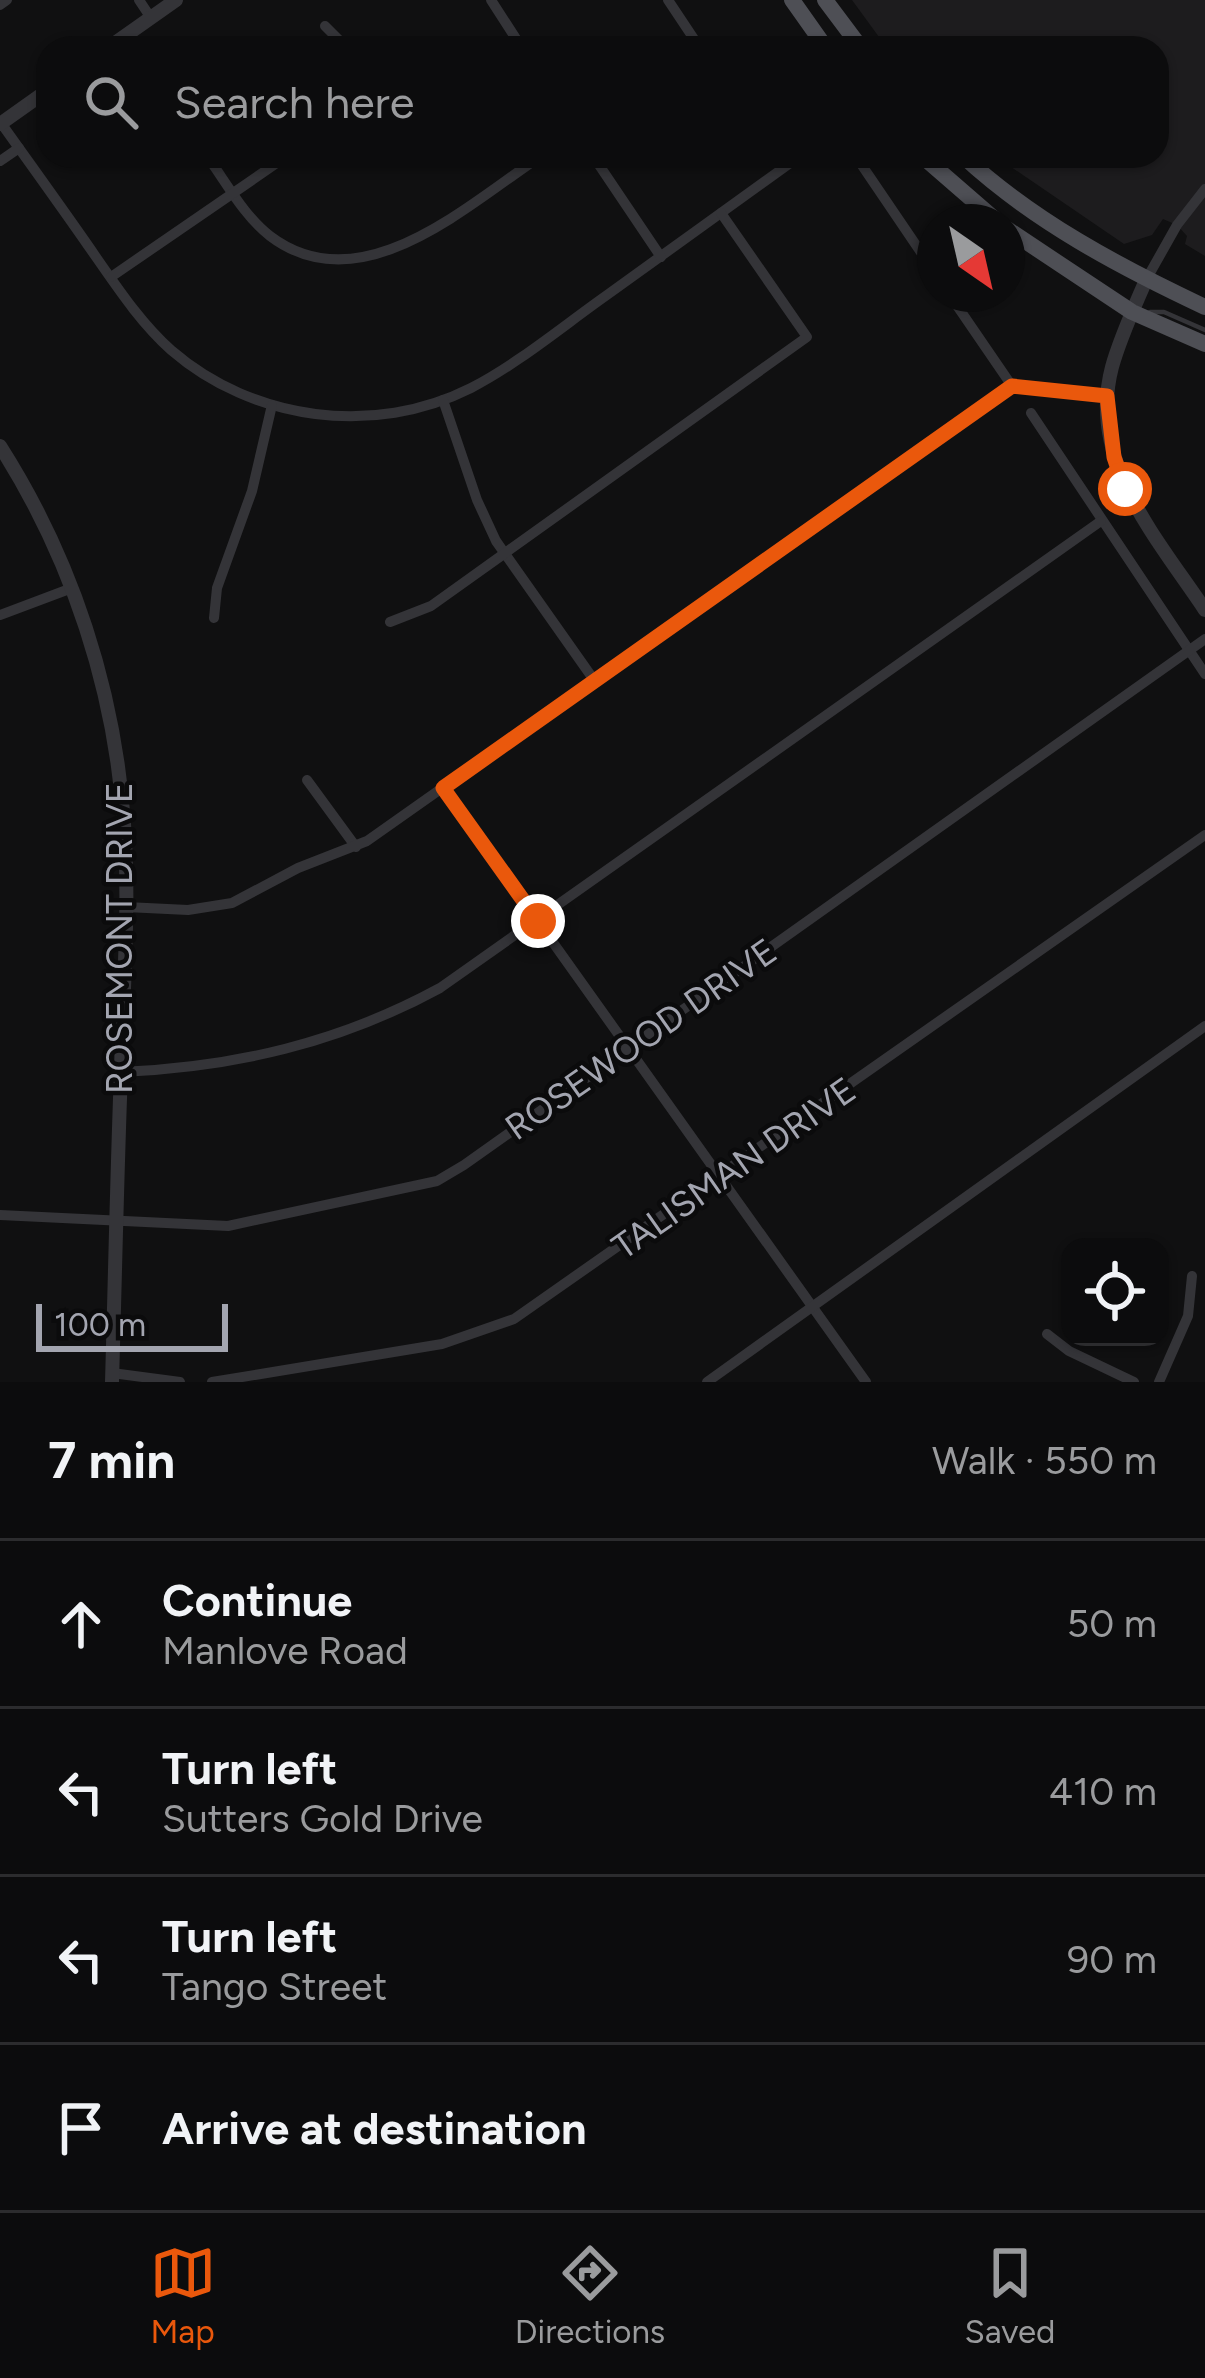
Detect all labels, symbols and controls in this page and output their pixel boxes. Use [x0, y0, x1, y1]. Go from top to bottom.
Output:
search box [36, 36, 1169, 168]
icon: search [78, 69, 144, 135]
text: Search here [174, 75, 414, 129]
north arrow [917, 204, 1025, 312]
route start [1098, 462, 1152, 516]
street label: ROSEMONT DRIVE [98, 782, 141, 1094]
route end [511, 894, 565, 948]
street label: ROSEWOOD DRIVE [497, 929, 785, 1149]
street label: TALISMAN DRIVE [604, 1068, 864, 1268]
map controls [1061, 1238, 1169, 1346]
button: locate [1061, 1238, 1169, 1346]
scale bar [36, 1298, 228, 1351]
text: 100 m [54, 1305, 146, 1344]
text: 7 min [48, 1430, 175, 1491]
text: Walk · 550 m [932, 1437, 1157, 1484]
text: Continue [162, 1573, 352, 1627]
icon: ahead [48, 1591, 114, 1657]
text: 50 m [1067, 1600, 1157, 1647]
text: Manlove Road [162, 1627, 408, 1674]
text: Turn left [162, 1741, 337, 1795]
icon: left [48, 1759, 114, 1825]
text: 410 m [1049, 1768, 1157, 1815]
text: Sutters Gold Drive [162, 1795, 483, 1842]
text: Turn left [162, 1909, 337, 1963]
icon: left [48, 1927, 114, 1993]
text: 90 m [1067, 1936, 1157, 1983]
text: Tango Street [162, 1963, 387, 2010]
icon: arrive [48, 2095, 114, 2161]
text: Arrive at destination [162, 2101, 586, 2155]
tab: Map [150, 2240, 216, 2351]
tab: Directions [515, 2240, 665, 2351]
tab: Saved [964, 2240, 1055, 2351]

